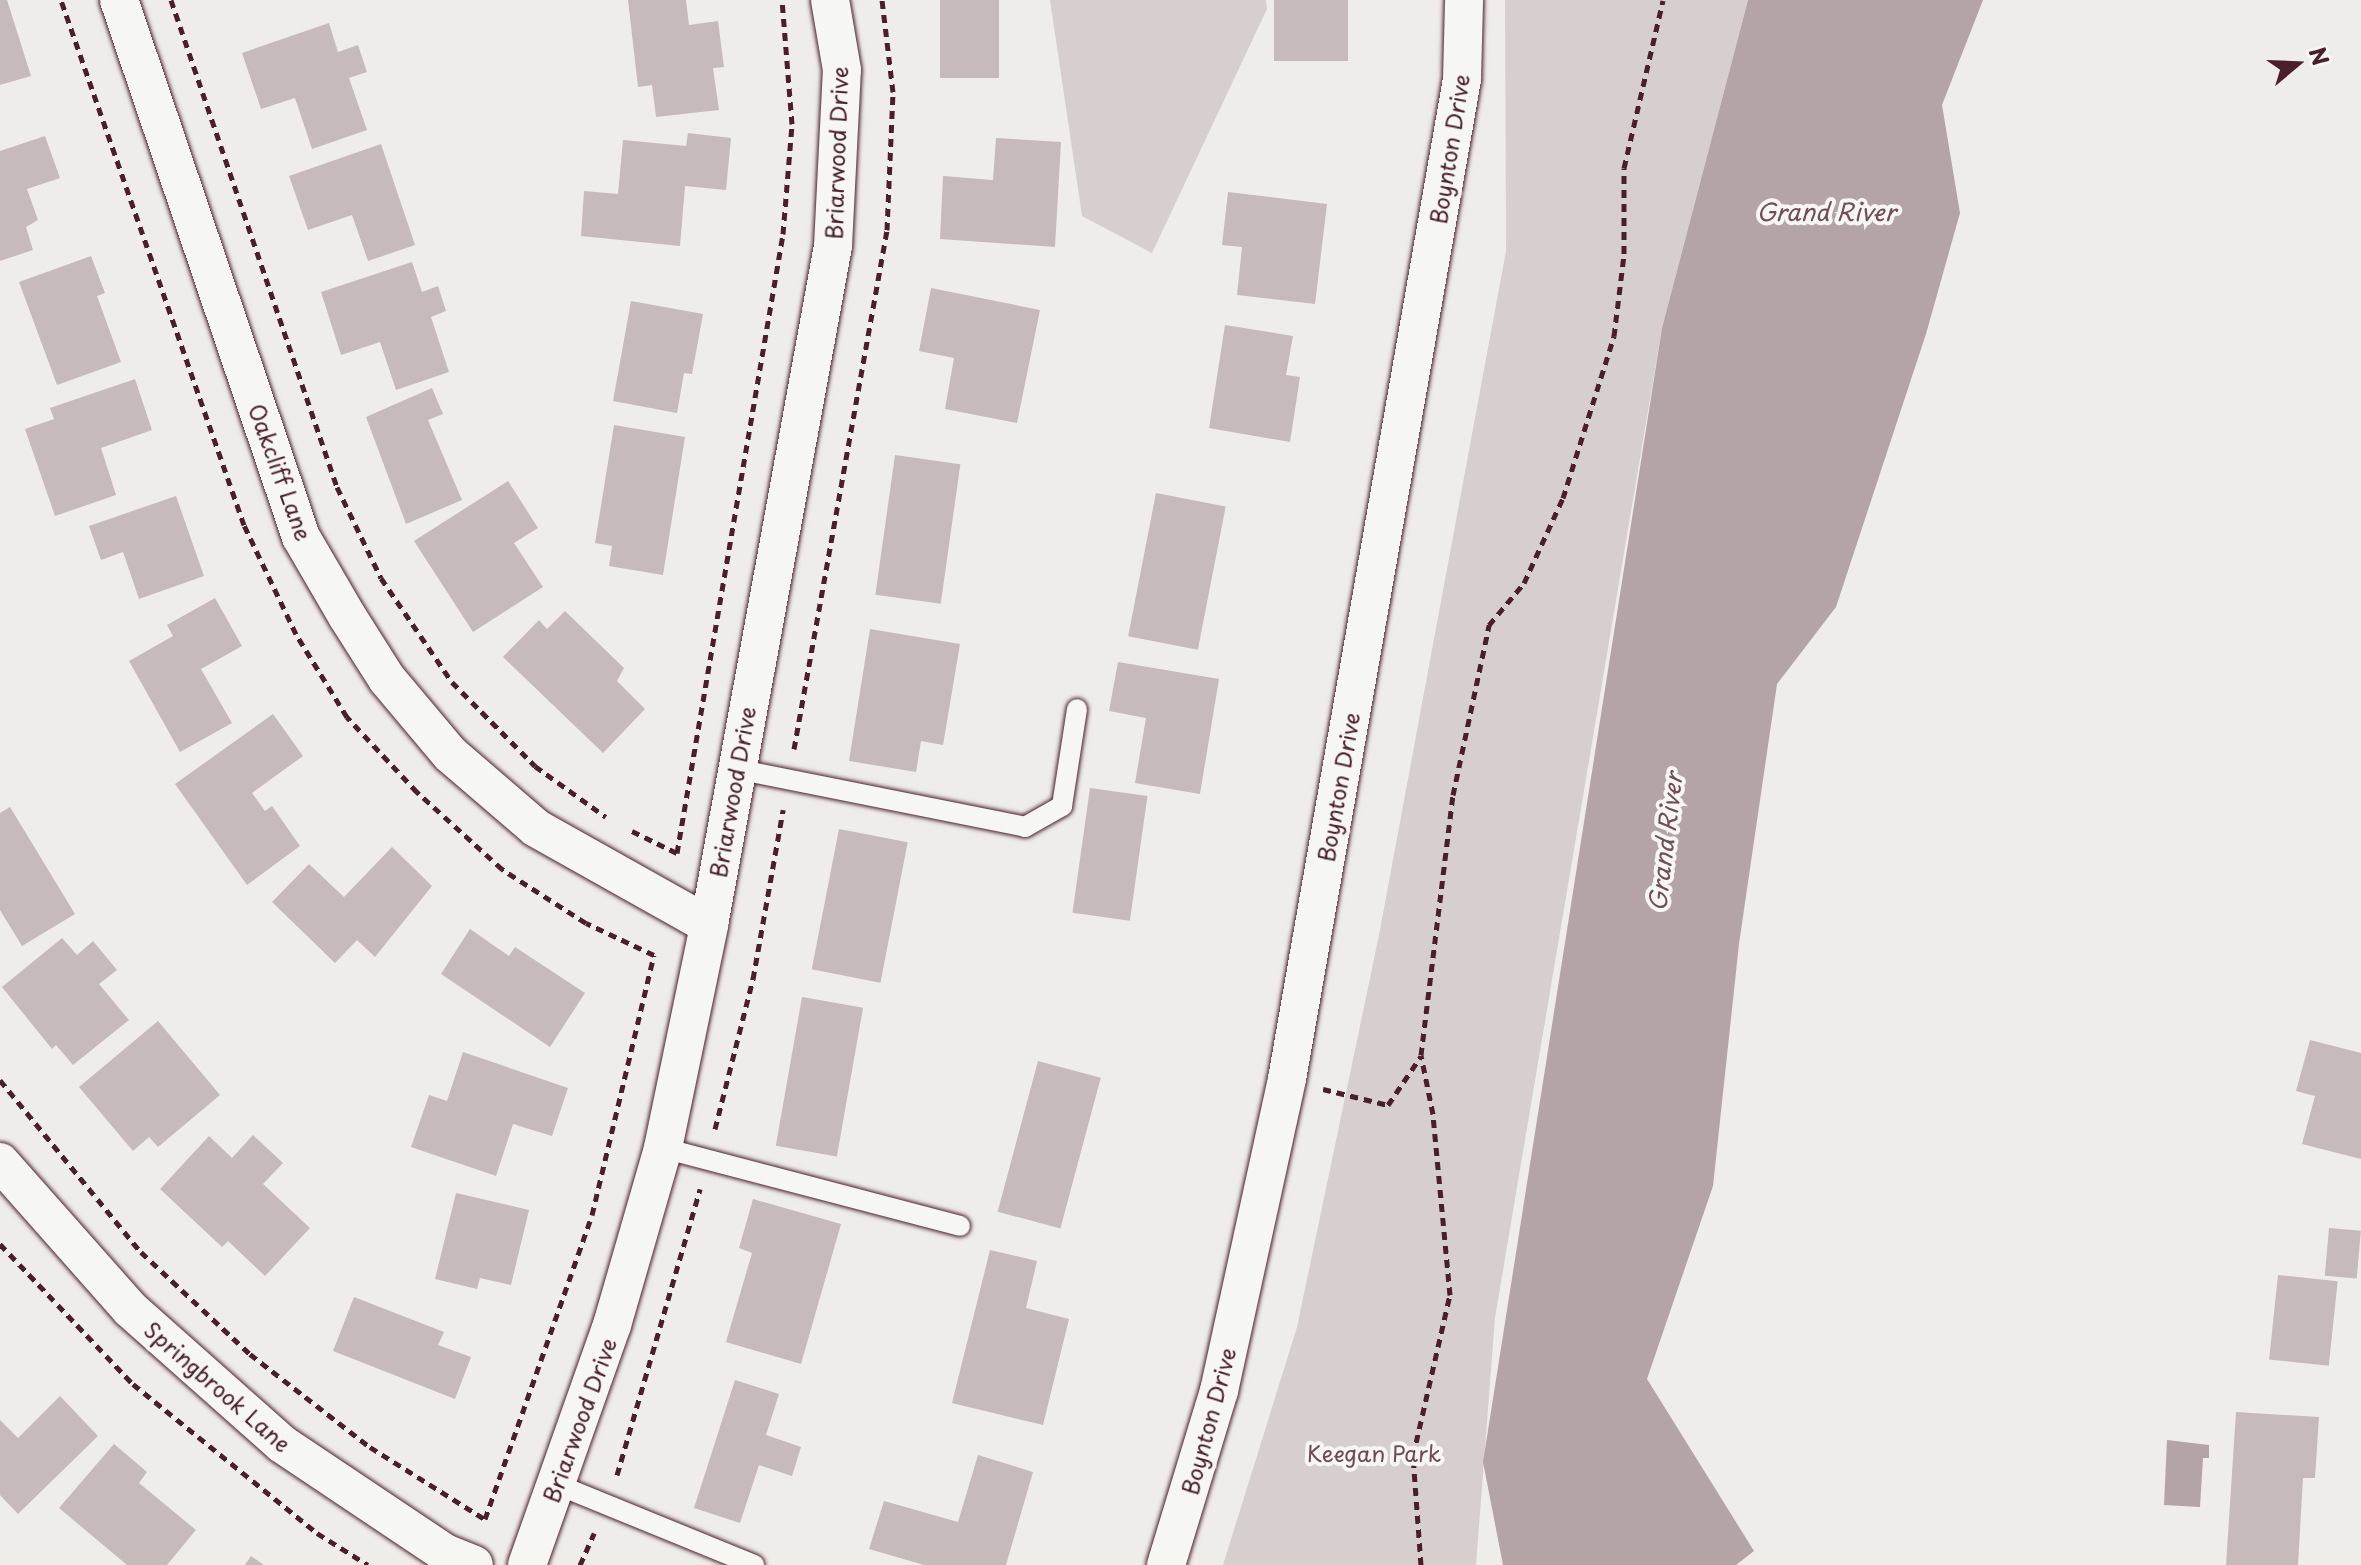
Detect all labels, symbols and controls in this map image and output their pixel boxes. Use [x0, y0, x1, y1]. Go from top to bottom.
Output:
north arrow [2257, 24, 2337, 104]
text: N [2302, 42, 2339, 70]
street label: Briarwood Drive [820, 65, 852, 241]
street label: Boynton Drive [1424, 72, 1474, 226]
water label: Grand River [1756, 198, 1896, 226]
street label: Oakcliff Lane [244, 400, 318, 544]
street label: Briarwood Drive [704, 704, 760, 880]
street label: Boynton Drive [1312, 710, 1364, 864]
water label: Grand River [1642, 771, 1688, 913]
street label: Springbrook Lane [139, 1315, 297, 1457]
street label: Briarwood Drive [537, 1334, 621, 1506]
street label: Boynton Drive [1176, 1344, 1240, 1498]
park label: Keegan Park [1307, 1440, 1441, 1466]

